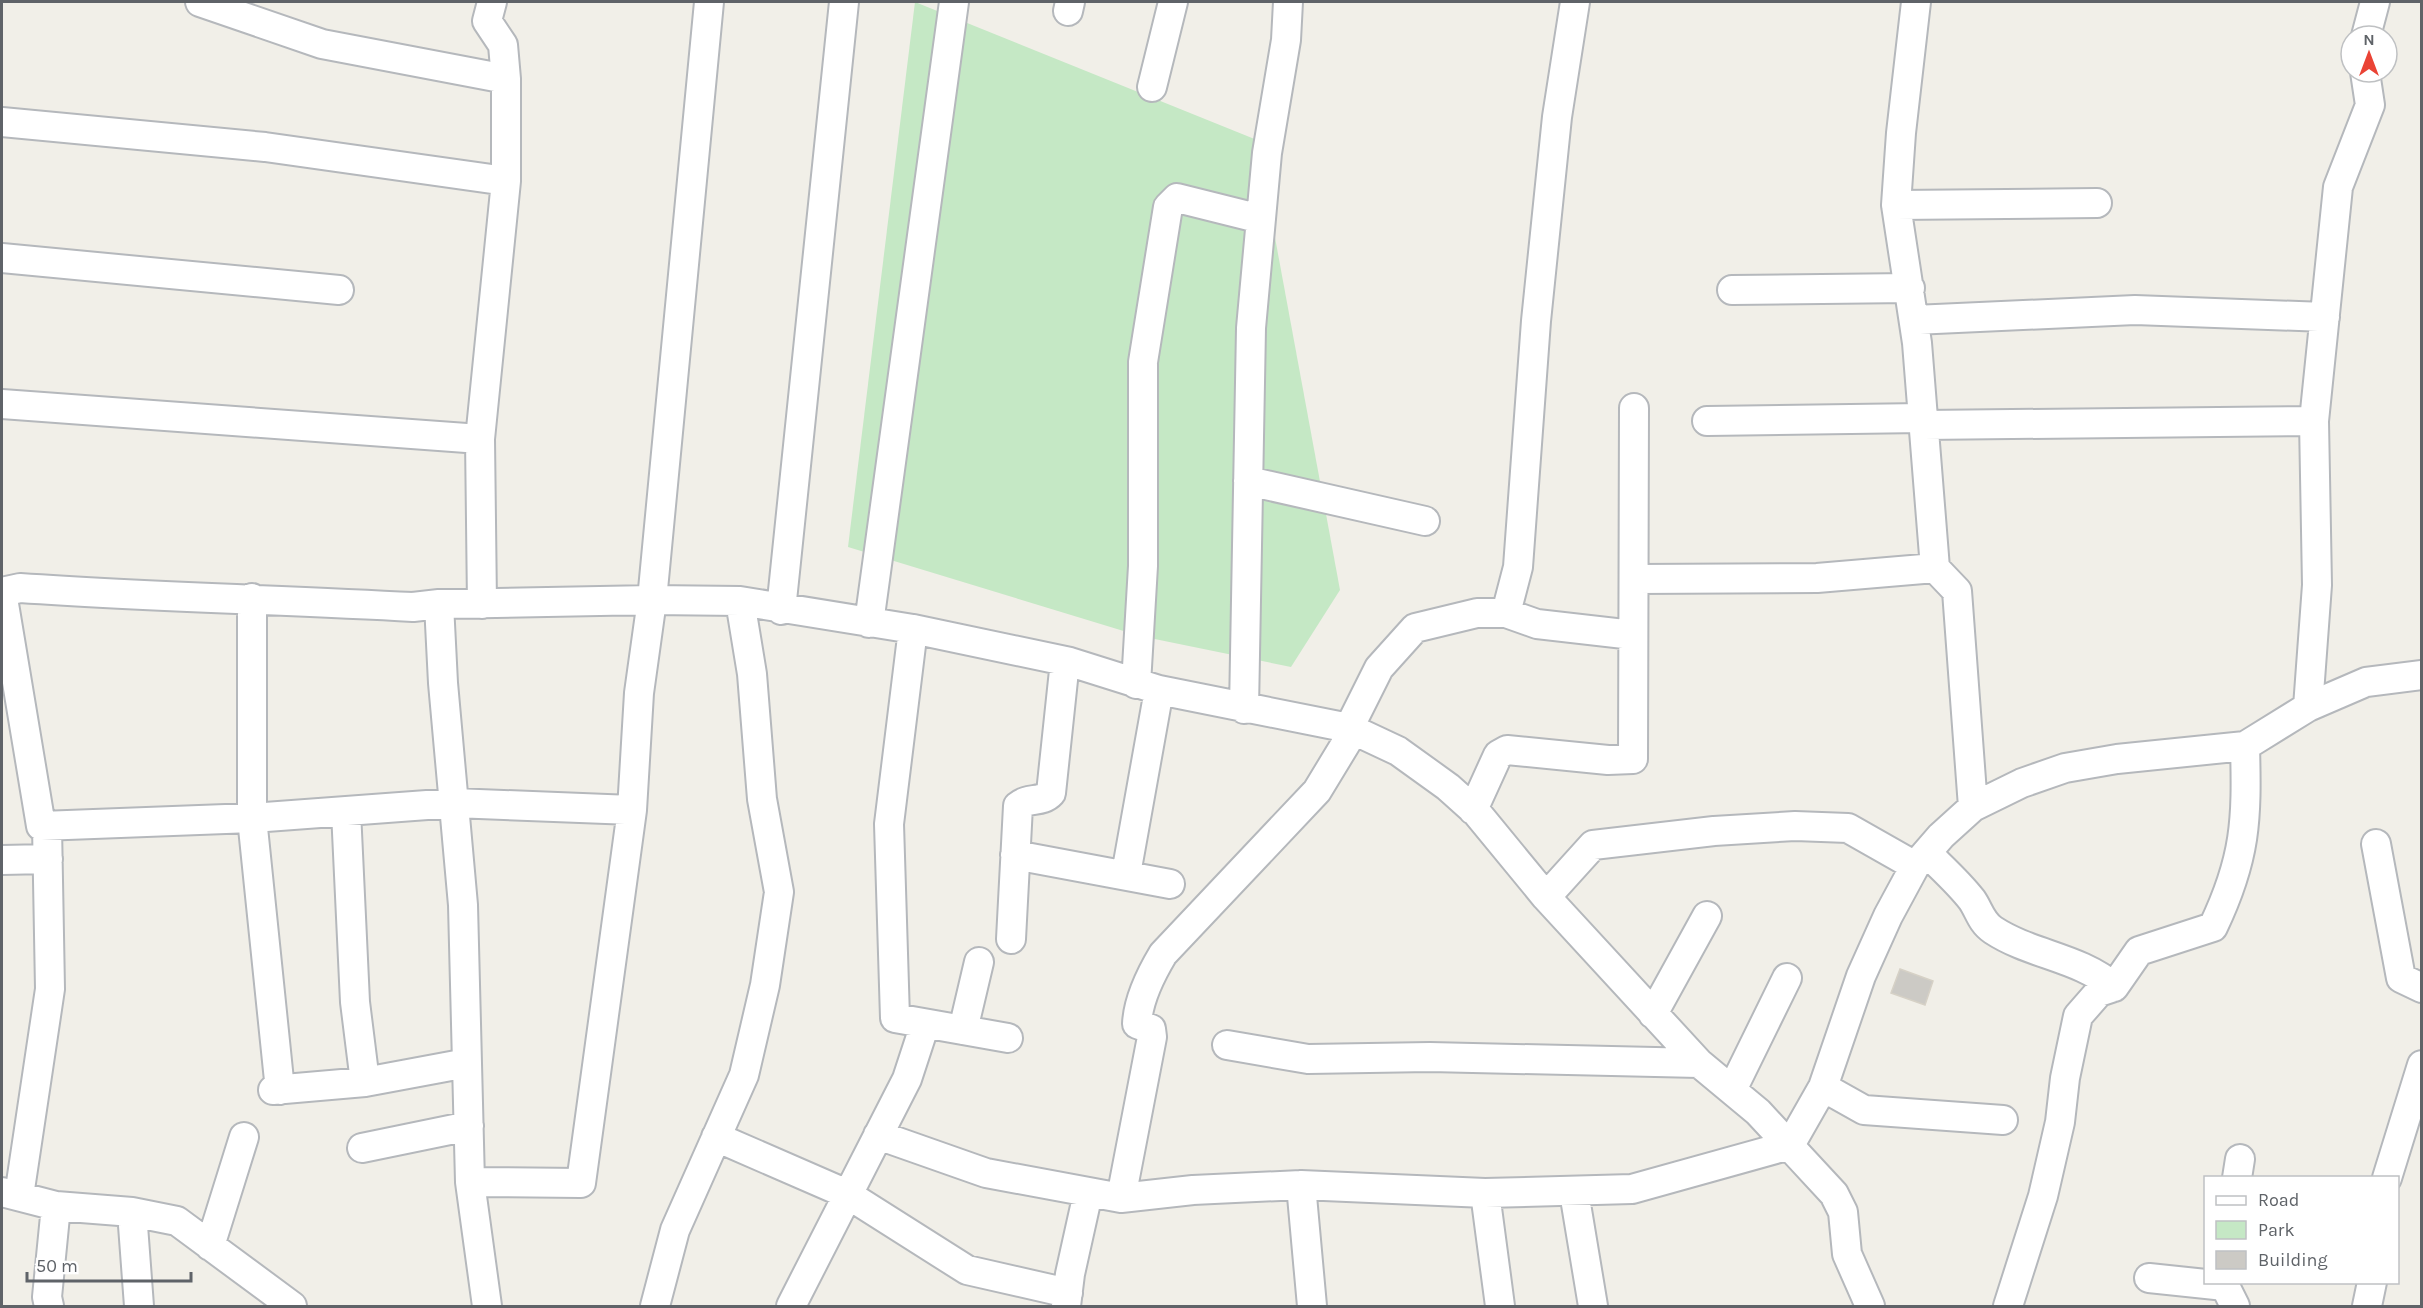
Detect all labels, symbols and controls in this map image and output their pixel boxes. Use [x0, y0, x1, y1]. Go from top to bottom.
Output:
north arrow [2339, 24, 2399, 84]
text: N [2363, 30, 2375, 49]
legend [2204, 1176, 2399, 1284]
text: Road [2258, 1189, 2299, 1211]
text: Park [2258, 1219, 2295, 1241]
scale bar [27, 1245, 190, 1283]
text: Building [2258, 1249, 2328, 1271]
text: 50 m [36, 1255, 78, 1277]

